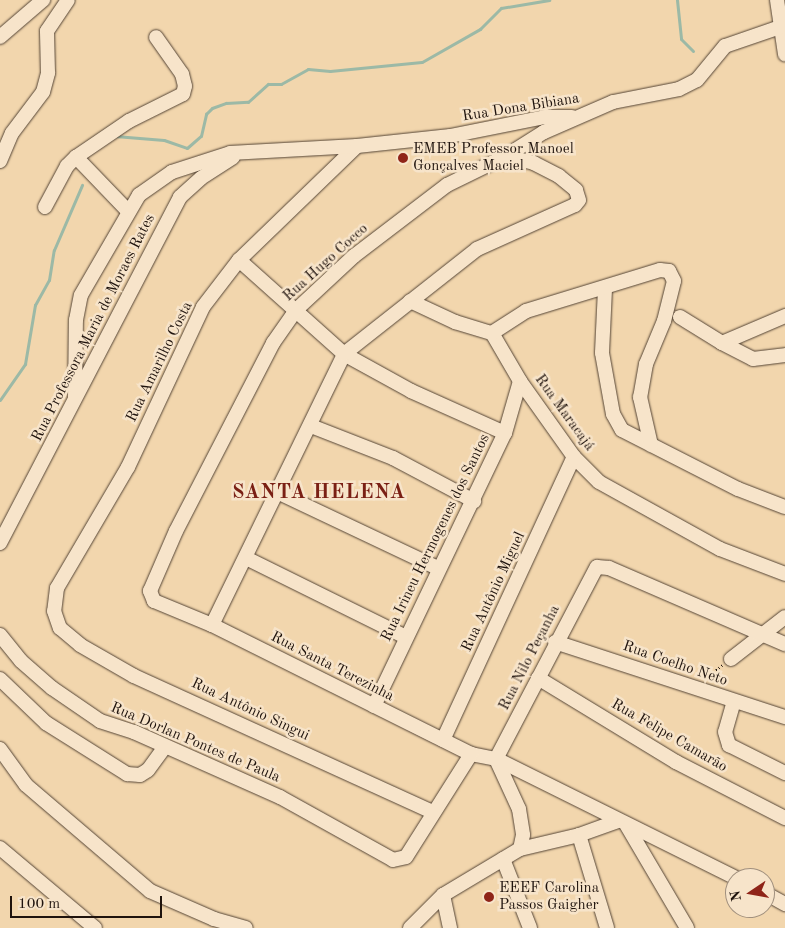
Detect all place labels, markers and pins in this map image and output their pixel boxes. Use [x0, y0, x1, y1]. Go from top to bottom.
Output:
place label: EMEB Professor Manoel Gonçalves Maciel [413, 140, 574, 175]
marker: EMEB Professor Manoel Gonçalves Maciel [397, 152, 409, 164]
place label: EEEF Carolina Passos Gaigher [499, 879, 599, 914]
marker: EEEF Carolina Passos Gaigher [483, 891, 495, 903]

